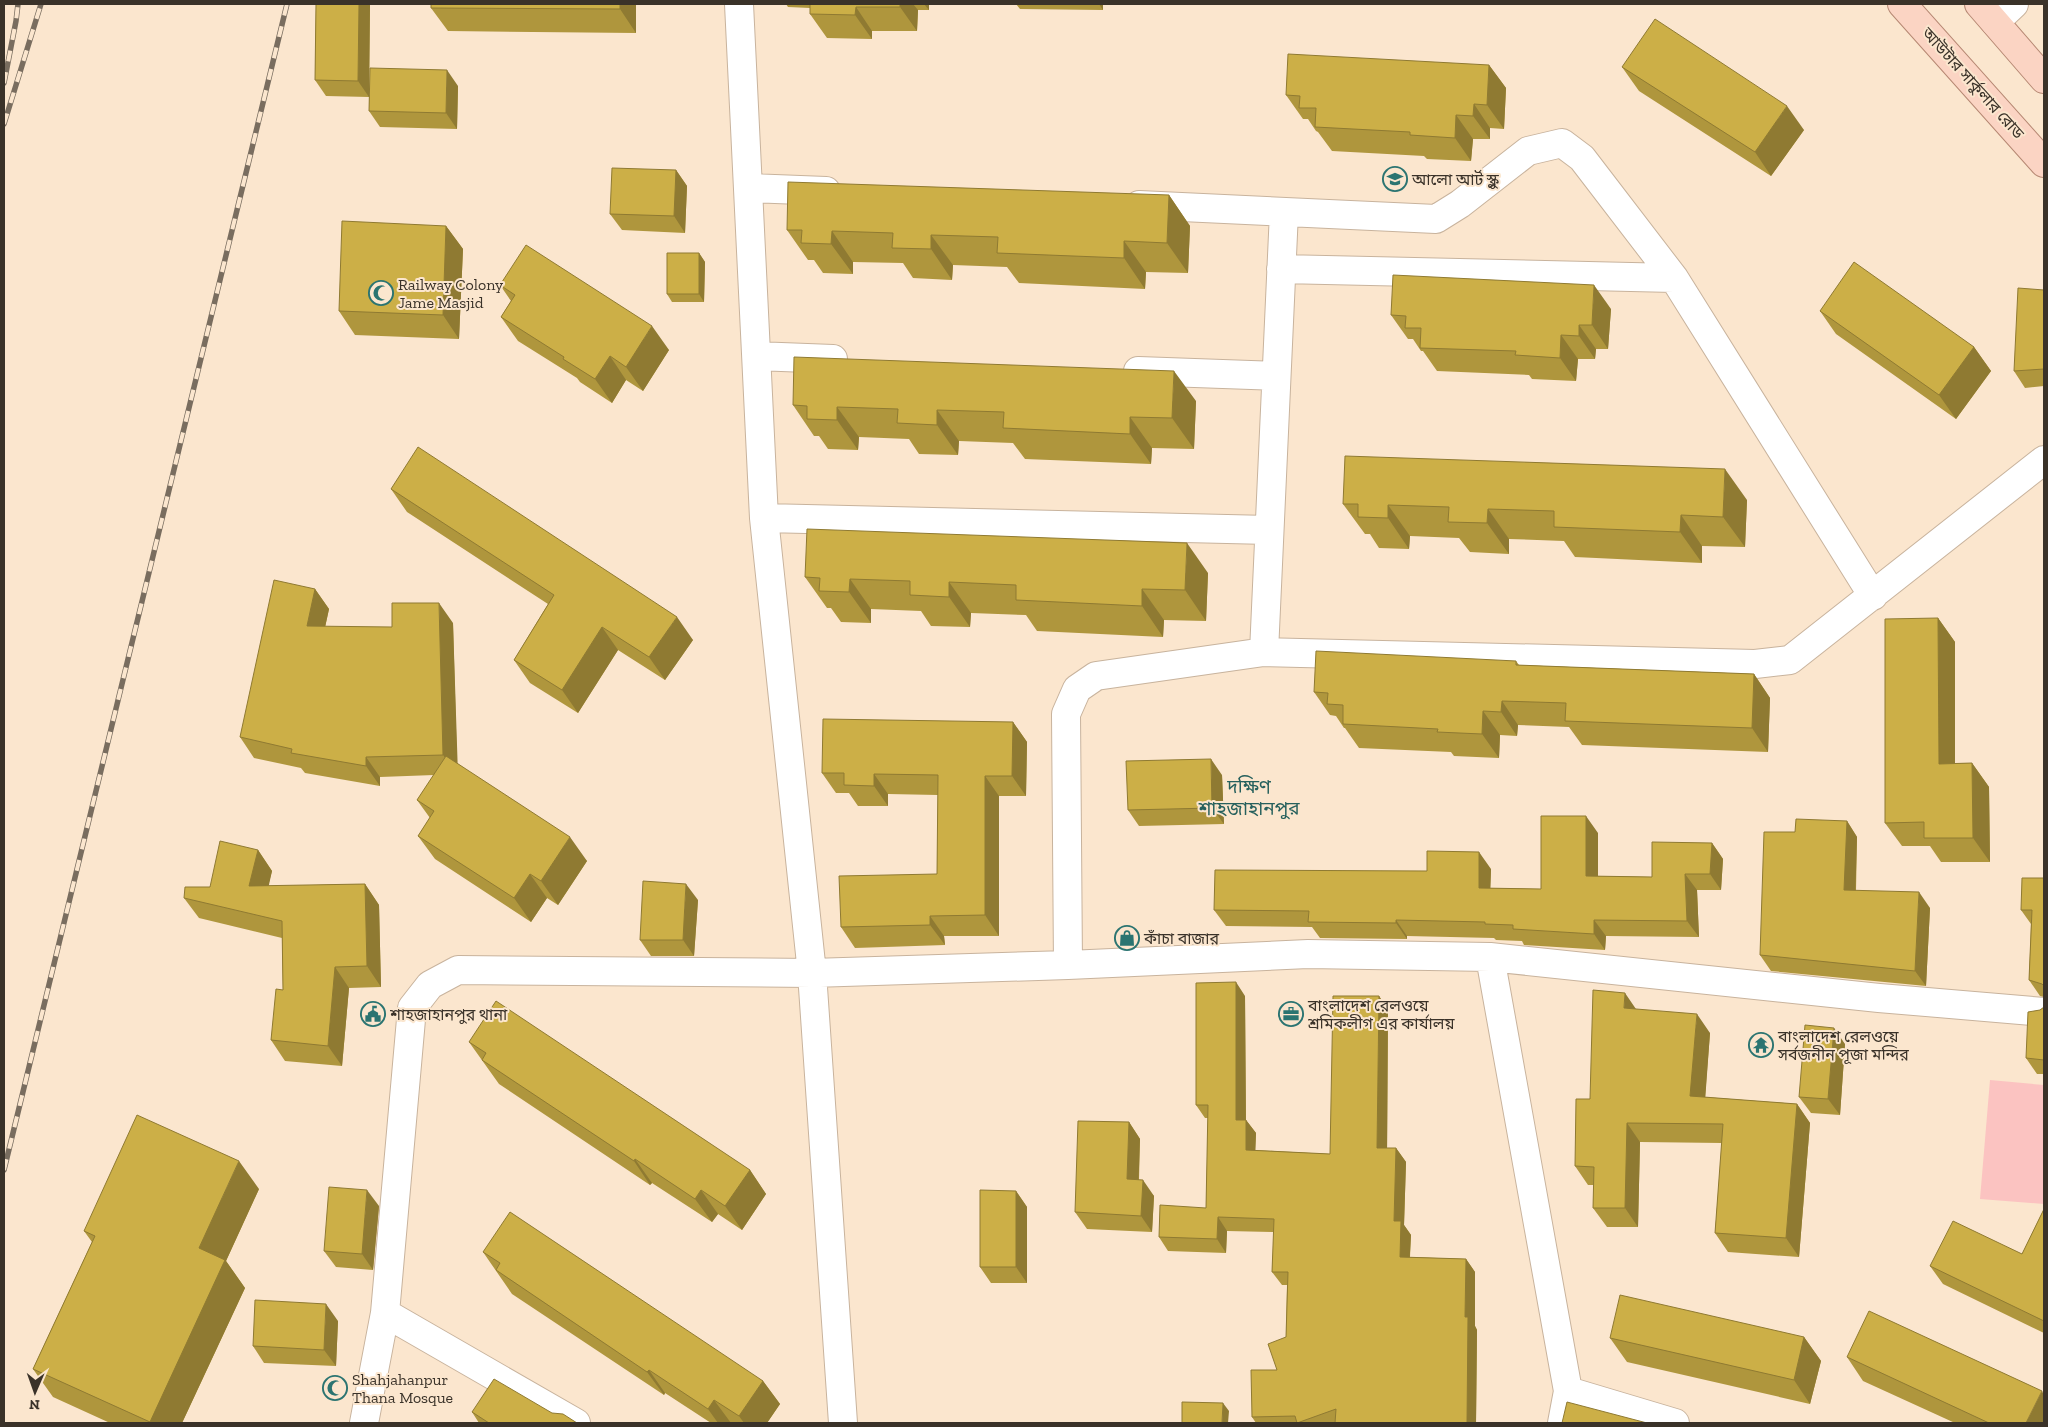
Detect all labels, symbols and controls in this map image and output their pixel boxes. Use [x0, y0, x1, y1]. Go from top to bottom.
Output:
street label: আউটার সার্কুলার রোড [1917, 23, 2028, 143]
school or university icon: আলো আর্ট স্কুল [1382, 166, 1408, 192]
place label: আলো আর্ট স্কুল [1411, 169, 1500, 189]
place label: Railway Colony Jame Masjid [398, 275, 504, 312]
mosque icon: Railway Colony Jame Masjid [368, 280, 394, 306]
district label: দক্ষিণ শাহজাহানপুর [1197, 775, 1300, 820]
shop icon: কাঁচা বাজার [1114, 925, 1140, 951]
place label: কাঁচা বাজার [1143, 929, 1220, 948]
place label: বাংলাদেশ রেলওয়ে শ্রমিকলীগ এর কার্যালয় [1307, 996, 1455, 1033]
public building icon: শাহজাহানপুর থানা [360, 1001, 386, 1027]
office icon: বাংলাদেশ রেলওয়ে শ্রমিকলীগ এর কার্যালয় [1278, 1001, 1304, 1027]
place label: শাহজাহানপুর থানা [389, 1005, 508, 1024]
place label: বাংলাদেশ রেলওয়ে সর্বজনীন পূজা মন্দির [1777, 1027, 1909, 1064]
temple icon: বাংলাদেশ রেলওয়ে সর্বজনীন পূজা মন্দির [1748, 1032, 1774, 1058]
north arrow [10, 1367, 60, 1417]
place label: Shahjahanpur Thana Mosque [352, 1370, 453, 1407]
mosque icon: Shahjahanpur Thana Mosque [322, 1375, 348, 1401]
text: N [29, 1396, 40, 1413]

